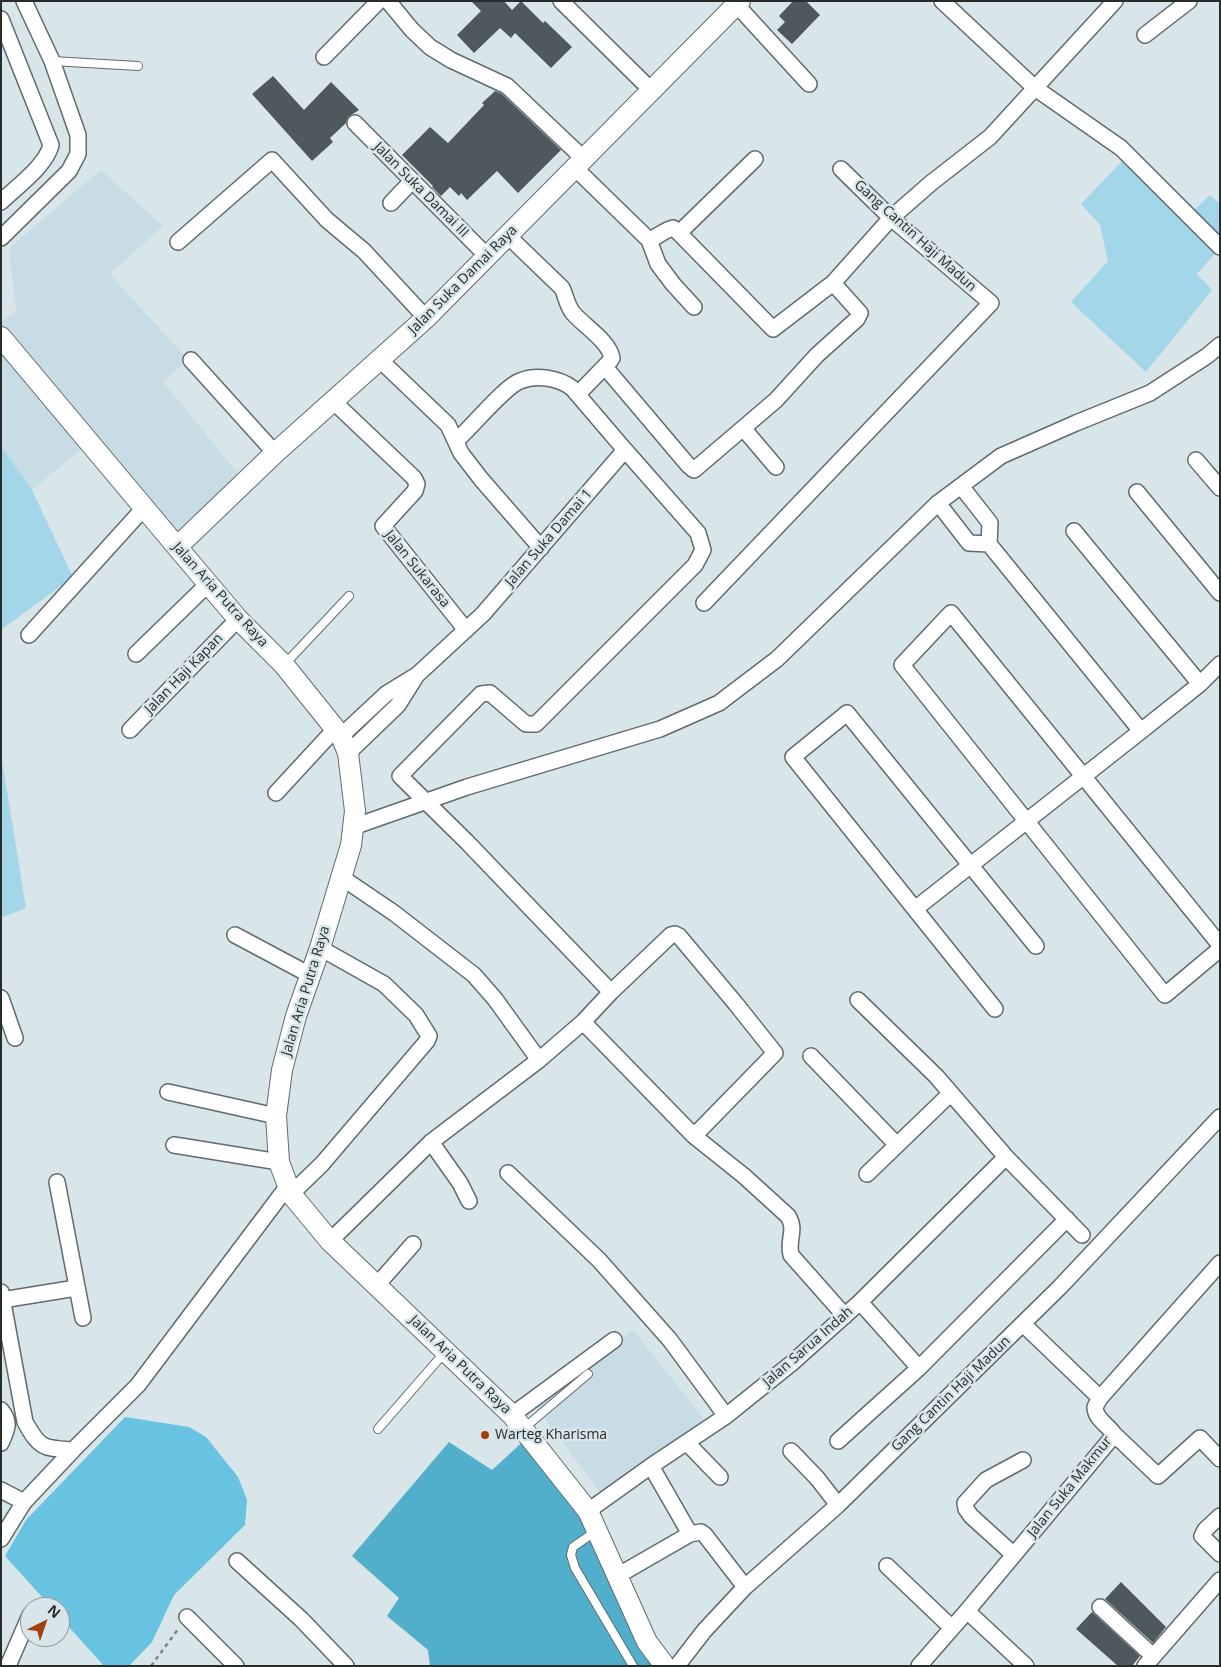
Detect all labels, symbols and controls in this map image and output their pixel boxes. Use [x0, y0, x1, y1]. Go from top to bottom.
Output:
street label: Jalan Suka Damai III [370, 139, 472, 241]
street label: Gang Cantin Haji Madun [850, 177, 980, 295]
street label: Jalan Suka Damai Raya [405, 222, 521, 338]
street label: Jalan Suka Damai 1 [502, 486, 596, 590]
street label: Jalan Sukarasa [381, 527, 453, 611]
street label: Jalan Aria Putra Raya [169, 539, 271, 651]
street label: Jalan Haji Kapan [141, 630, 227, 718]
street label: Jalan Aria Putra Raya [278, 924, 334, 1058]
street label: Jalan Sarua Indah [760, 1303, 856, 1391]
street label: Jalan Aria Putra Raya [406, 1312, 514, 1418]
street label: Gang Cantin Haji Madun [888, 1333, 1014, 1455]
place label: Warteg Kharisma [495, 1427, 607, 1443]
marker: Warteg Kharisma [479, 1429, 491, 1441]
street label: Jalan Suka Makmur [1024, 1433, 1116, 1541]
north arrow [20, 1597, 70, 1647]
text: N [44, 1600, 65, 1622]

